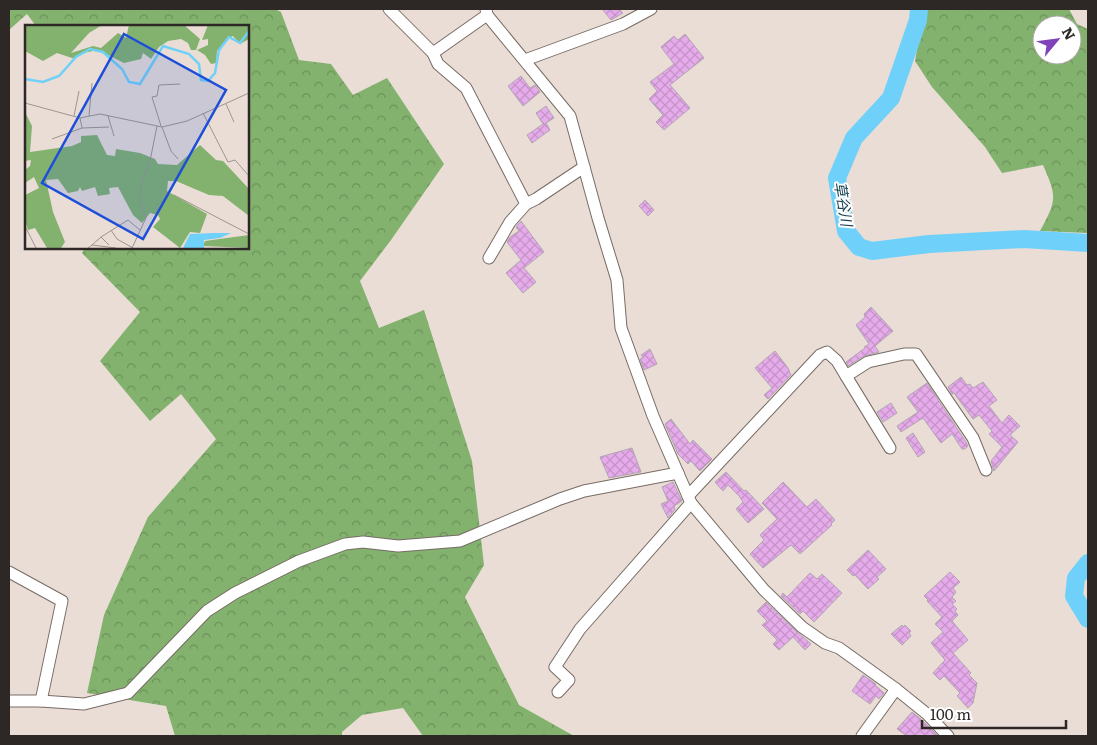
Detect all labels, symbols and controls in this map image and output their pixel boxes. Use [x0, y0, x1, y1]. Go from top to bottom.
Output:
north arrow [1032, 15, 1082, 65]
text: N [1058, 23, 1081, 43]
inset map [25, 25, 249, 249]
water label: 草谷川 [830, 180, 860, 230]
scale bar [922, 698, 1066, 730]
text: 100 m [930, 702, 971, 725]

